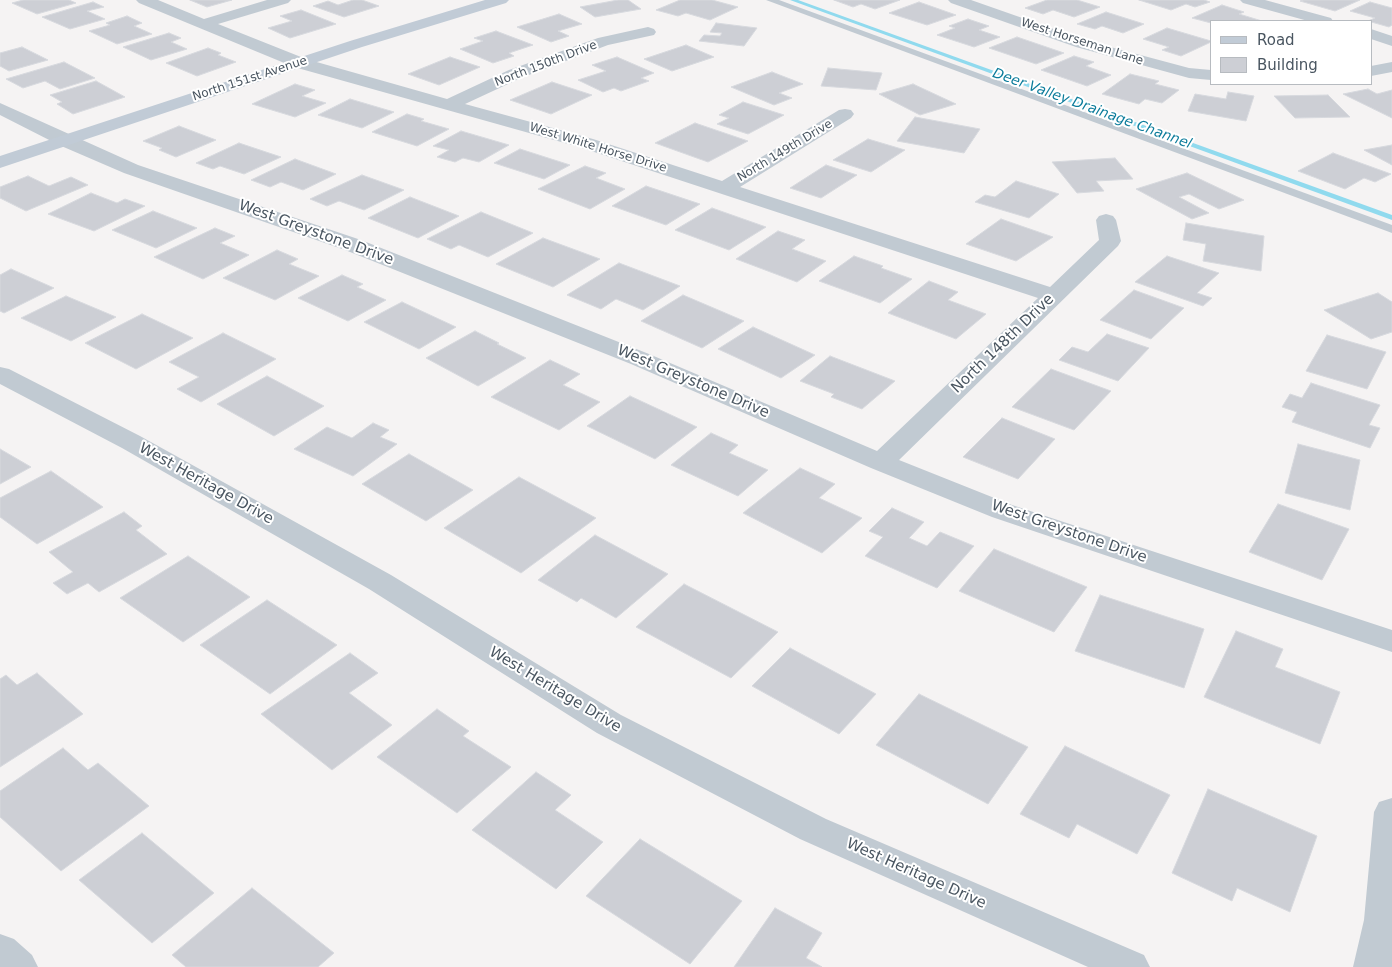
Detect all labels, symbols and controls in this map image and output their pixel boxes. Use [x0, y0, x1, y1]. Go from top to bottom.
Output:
street label: West Horseman Lane [1019, 15, 1145, 69]
legend [1210, 20, 1372, 85]
text: Road [1257, 31, 1295, 49]
street label: North 150th Drive [493, 38, 599, 90]
street label: North 151st Avenue [191, 54, 309, 104]
text: Building [1257, 56, 1318, 74]
water label: Deer Valley Drainage Channel [990, 65, 1194, 153]
street label: North 149th Drive [735, 117, 835, 185]
street label: West White Horse Drive [528, 120, 668, 176]
street label: West Greystone Drive [236, 197, 396, 269]
street label: North 148th Drive [948, 290, 1058, 398]
street label: West Greystone Drive [614, 342, 772, 422]
street label: West Heritage Drive [136, 440, 276, 528]
street label: West Greystone Drive [989, 497, 1149, 567]
street label: West Heritage Drive [486, 643, 624, 737]
street label: West Heritage Drive [843, 835, 989, 913]

